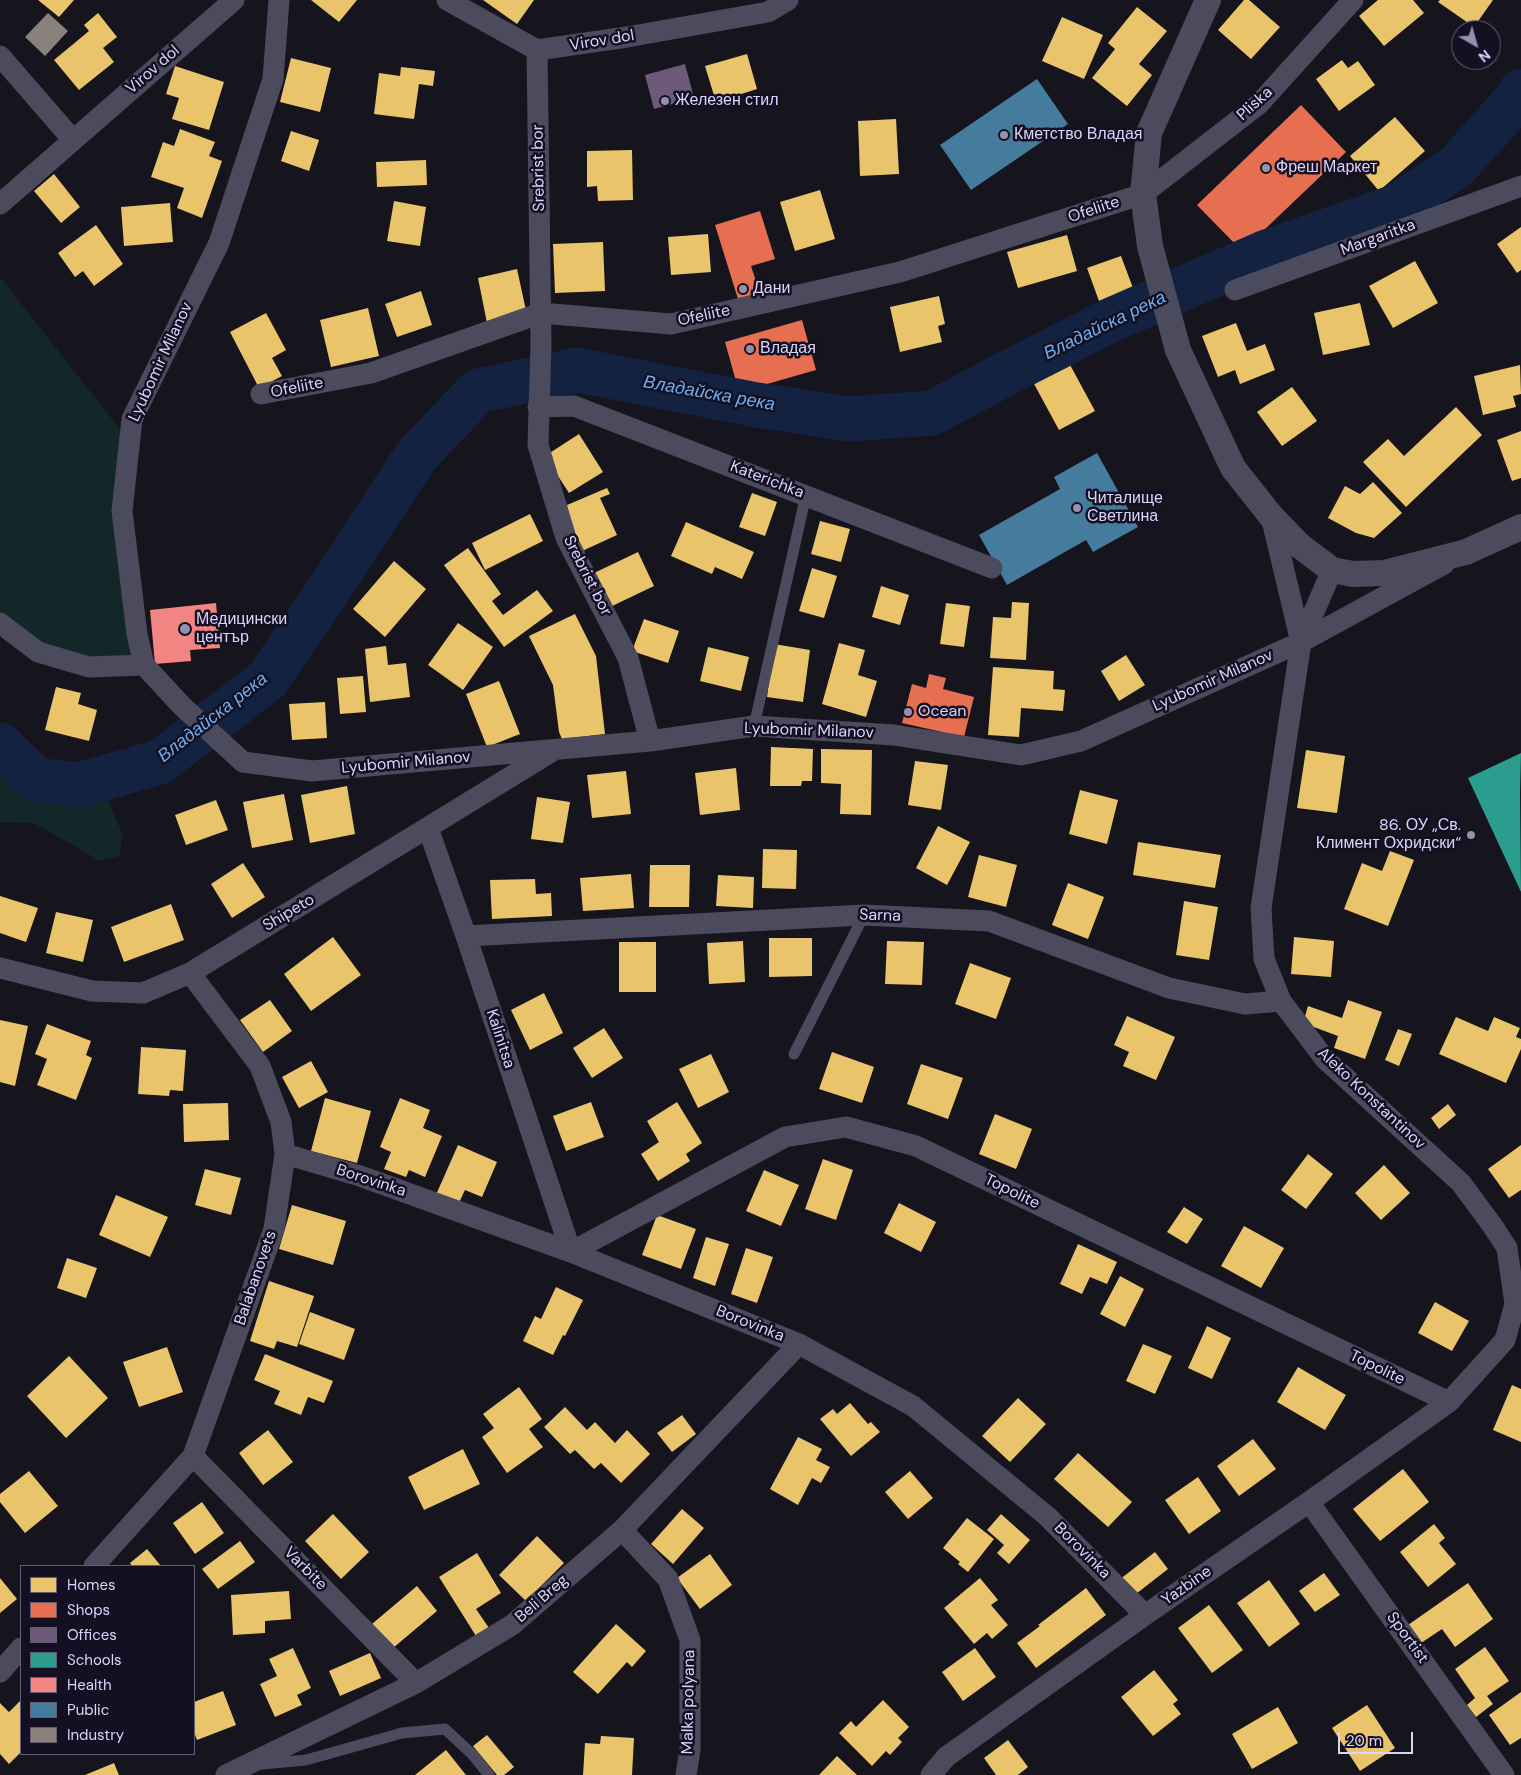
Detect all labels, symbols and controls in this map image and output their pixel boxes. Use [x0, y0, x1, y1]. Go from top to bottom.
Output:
north arrow [1451, 20, 1501, 70]
street label: Virov dol [568, 26, 636, 56]
street label: Virov dol [122, 41, 184, 99]
text: N [1475, 46, 1494, 66]
street label: Pliska [1233, 83, 1277, 125]
place label: Железен стил [675, 91, 779, 111]
marker: Железен стил [659, 95, 671, 107]
street label: Srebrist bor [529, 124, 549, 212]
place label: Кметство Владая [1014, 125, 1142, 145]
marker: Кметство Владая [998, 129, 1010, 141]
place label: Фреш Маркет [1276, 158, 1377, 178]
marker: Фреш Маркет [1260, 162, 1272, 174]
street label: Ofeliite [1066, 193, 1122, 227]
street label: Margaritka [1338, 216, 1418, 260]
place label: Дани [753, 279, 791, 299]
marker: Дани [737, 283, 749, 295]
water label: Владайска река [1040, 287, 1170, 365]
street label: Lyubomir Milanov [125, 299, 197, 425]
street label: Ofeliite [676, 301, 732, 331]
place label: Владая [760, 339, 816, 359]
marker: Владая [744, 343, 756, 355]
water label: Владайска река [642, 372, 776, 416]
street label: Ofeliite [269, 374, 325, 402]
street label: Katerichka [727, 457, 807, 503]
place label: Читалище Светлина [1087, 489, 1163, 527]
marker: Читалище Светлина [1071, 502, 1083, 514]
street label: Srebrist bor [559, 533, 615, 619]
place label: Медицински център [196, 610, 287, 648]
marker: Медицински център [178, 622, 192, 636]
street label: Lyubomir Milanov [1150, 646, 1276, 716]
water label: Владайска река [154, 668, 272, 768]
place label: Ocean [918, 702, 967, 722]
marker: Ocean [902, 706, 914, 718]
street label: Lyubomir Milanov [744, 719, 874, 743]
street label: Lyubomir Milanov [341, 748, 471, 778]
place label: 86. ОУ „Св. Климент Охридски“ [1316, 816, 1461, 854]
marker: 86. ОУ „Св. Климент Охридски“ [1465, 829, 1477, 841]
street label: Shipeto [260, 890, 318, 936]
street label: Sarna [859, 906, 901, 926]
street label: Kalinitsa [481, 1007, 519, 1071]
street label: Aleko Konstantinov [1313, 1044, 1429, 1154]
street label: Borovinka [334, 1161, 408, 1201]
street label: Topolite [981, 1170, 1043, 1214]
street label: Balabanovets [231, 1228, 281, 1328]
street label: Borovinka [713, 1302, 787, 1346]
street label: Topolite [1346, 1346, 1408, 1390]
street label: Borovinka [1050, 1519, 1114, 1583]
street label: Varbite [279, 1543, 331, 1595]
street label: Yazbine [1158, 1562, 1216, 1610]
legend [20, 1565, 195, 1755]
street label: Beli Breg [512, 1571, 572, 1627]
text: Homes [67, 1575, 116, 1595]
text: Shops [67, 1600, 110, 1620]
street label: Sportist [1382, 1609, 1432, 1667]
text: Offices [67, 1625, 117, 1645]
street label: Malka polyana [678, 1649, 700, 1755]
text: Schools [67, 1650, 122, 1670]
text: Health [67, 1675, 112, 1695]
text: Public [67, 1700, 109, 1720]
scale bar [1341, 1722, 1416, 1754]
text: Industry [67, 1725, 124, 1745]
text: 20 m [1346, 1731, 1382, 1751]

